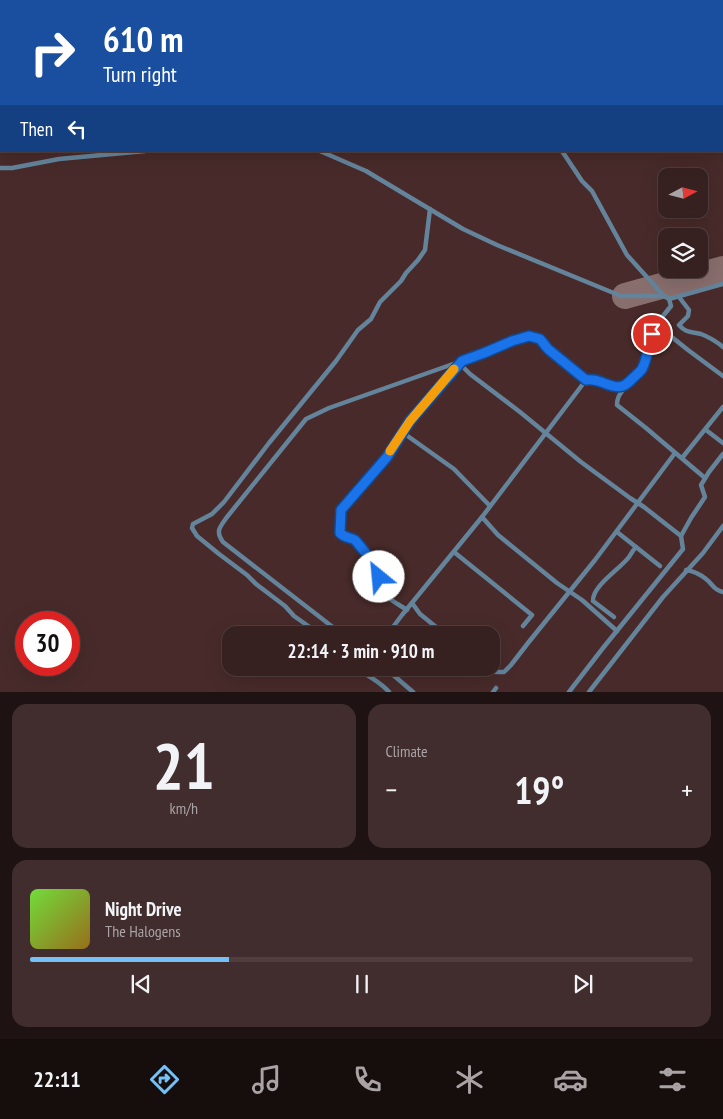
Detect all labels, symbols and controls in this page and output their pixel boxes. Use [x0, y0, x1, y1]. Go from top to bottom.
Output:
text: 610 m [103, 16, 184, 62]
icon: right [20, 20, 85, 85]
text: Turn right [103, 60, 177, 88]
icon: left [63, 115, 91, 143]
text: Then [20, 117, 53, 141]
north arrow [658, 168, 708, 218]
map controls [658, 168, 708, 278]
button: layers [658, 228, 708, 278]
pin [631, 313, 673, 355]
icon: arrive [638, 320, 666, 348]
position arrow [352, 550, 404, 602]
speed limit sign: 30 [15, 611, 80, 676]
text: 22:14 · 3 min · 910 m [288, 639, 434, 663]
text: 21 [153, 723, 215, 807]
text: Climate [386, 741, 428, 761]
text: 19° [514, 765, 564, 814]
text: − [386, 771, 397, 808]
text: + [681, 771, 693, 808]
text: km/h [170, 798, 198, 818]
text: Night Drive [105, 897, 182, 921]
text: The Halogens [105, 921, 181, 941]
icon: previous [127, 970, 155, 998]
icon: pause [348, 970, 376, 998]
icon: next [569, 970, 597, 998]
icon: directions [147, 1062, 182, 1097]
icon: music [249, 1062, 284, 1097]
icon: phone [350, 1062, 385, 1097]
icon: climate [452, 1062, 487, 1097]
icon: car [553, 1062, 588, 1097]
icon: filters [655, 1062, 690, 1097]
text: 22:11 [33, 1065, 81, 1093]

